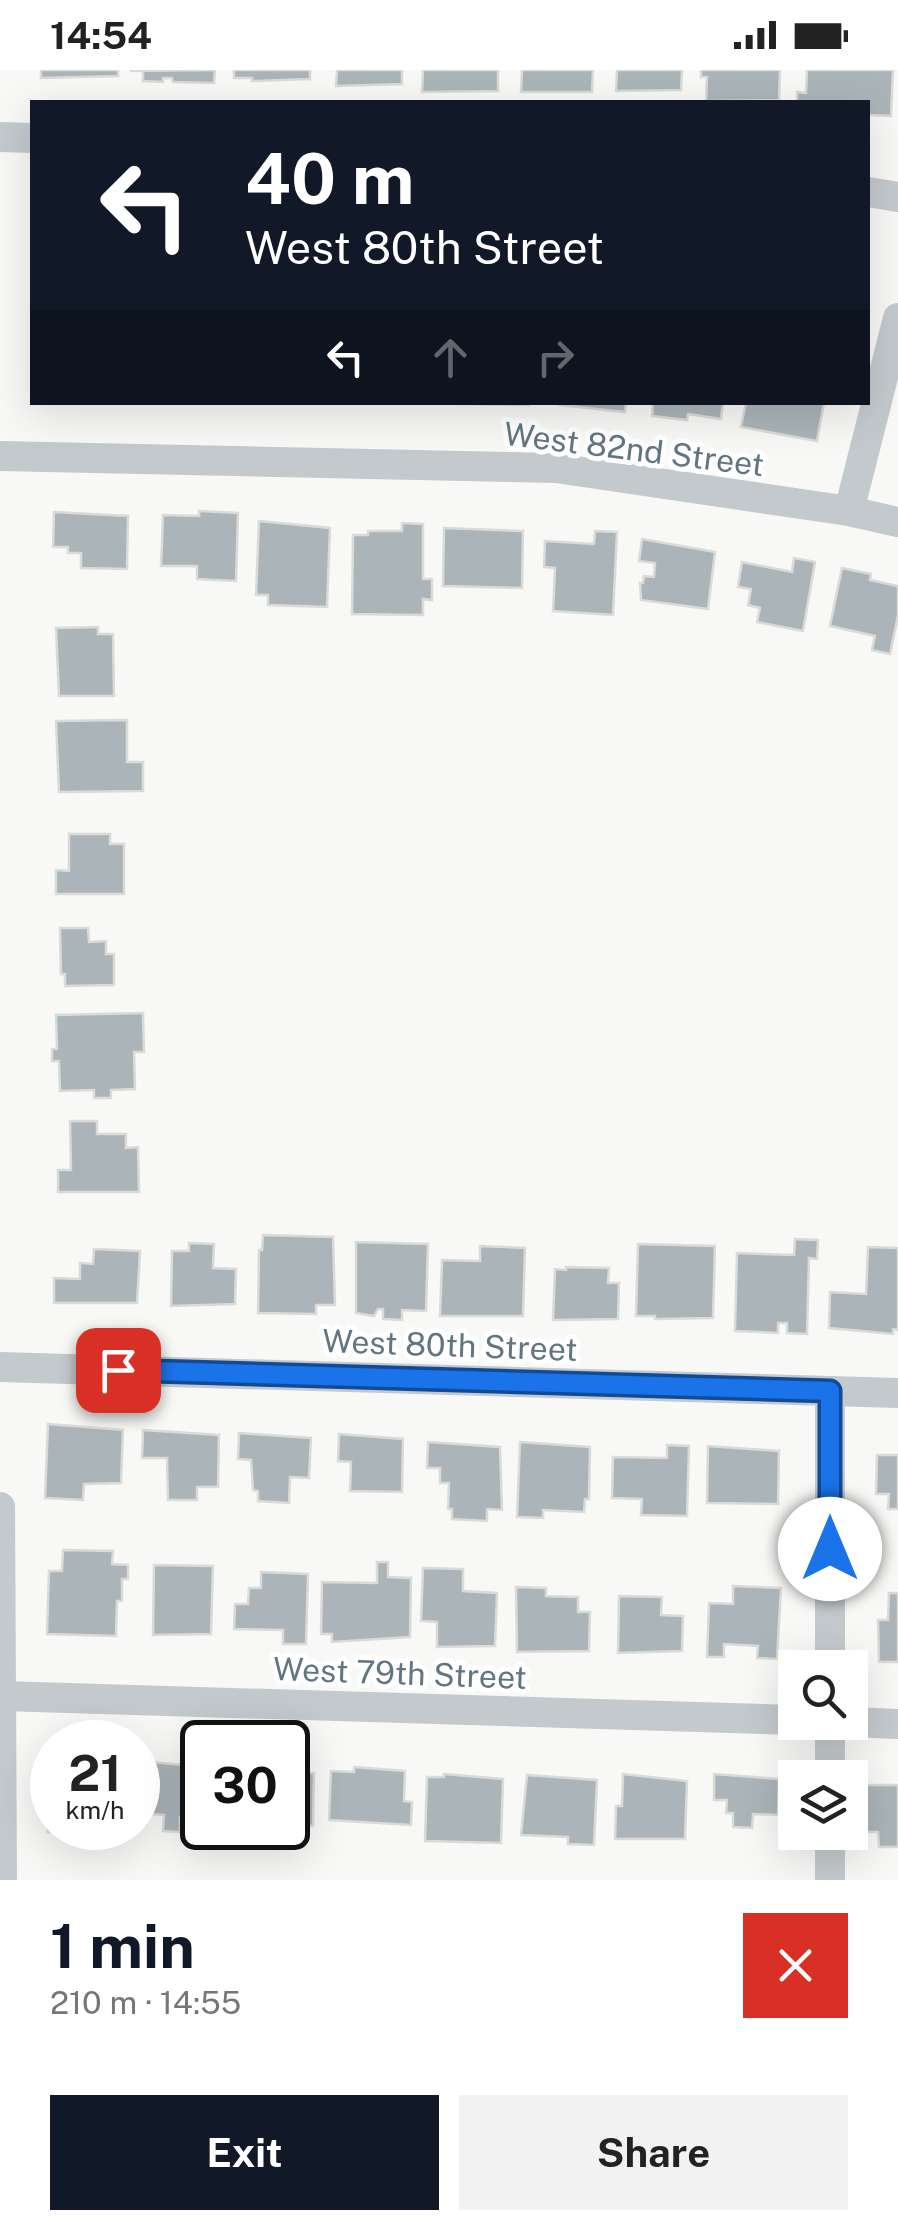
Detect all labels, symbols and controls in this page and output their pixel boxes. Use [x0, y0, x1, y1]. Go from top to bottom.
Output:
text: 14:54 [50, 13, 152, 58]
text: 40 m [245, 137, 415, 220]
icon: left [80, 140, 210, 270]
text: West 80th Street [245, 221, 604, 274]
icon: left [318, 330, 373, 385]
icon: ahead [423, 330, 478, 385]
icon: right [528, 330, 583, 385]
street label: West 82nd Street [502, 415, 766, 483]
street label: West 80th Street [322, 1322, 578, 1368]
pin [76, 1328, 161, 1413]
icon: arrive [91, 1343, 146, 1398]
position arrow [778, 1497, 882, 1601]
street label: West 79th Street [273, 1650, 527, 1696]
map controls [778, 1650, 868, 1850]
button: search [778, 1650, 868, 1740]
speed limit sign: 30 [180, 1720, 310, 1850]
text: 21 [68, 1743, 122, 1802]
button: layers [778, 1760, 868, 1850]
text: km/h [66, 1795, 124, 1825]
text: 1 min [50, 1911, 195, 1982]
button: close [743, 1913, 848, 2018]
text: 210 m · 14:55 [50, 1984, 241, 2021]
button: Exit [50, 2095, 439, 2210]
button: Share [459, 2095, 848, 2210]

